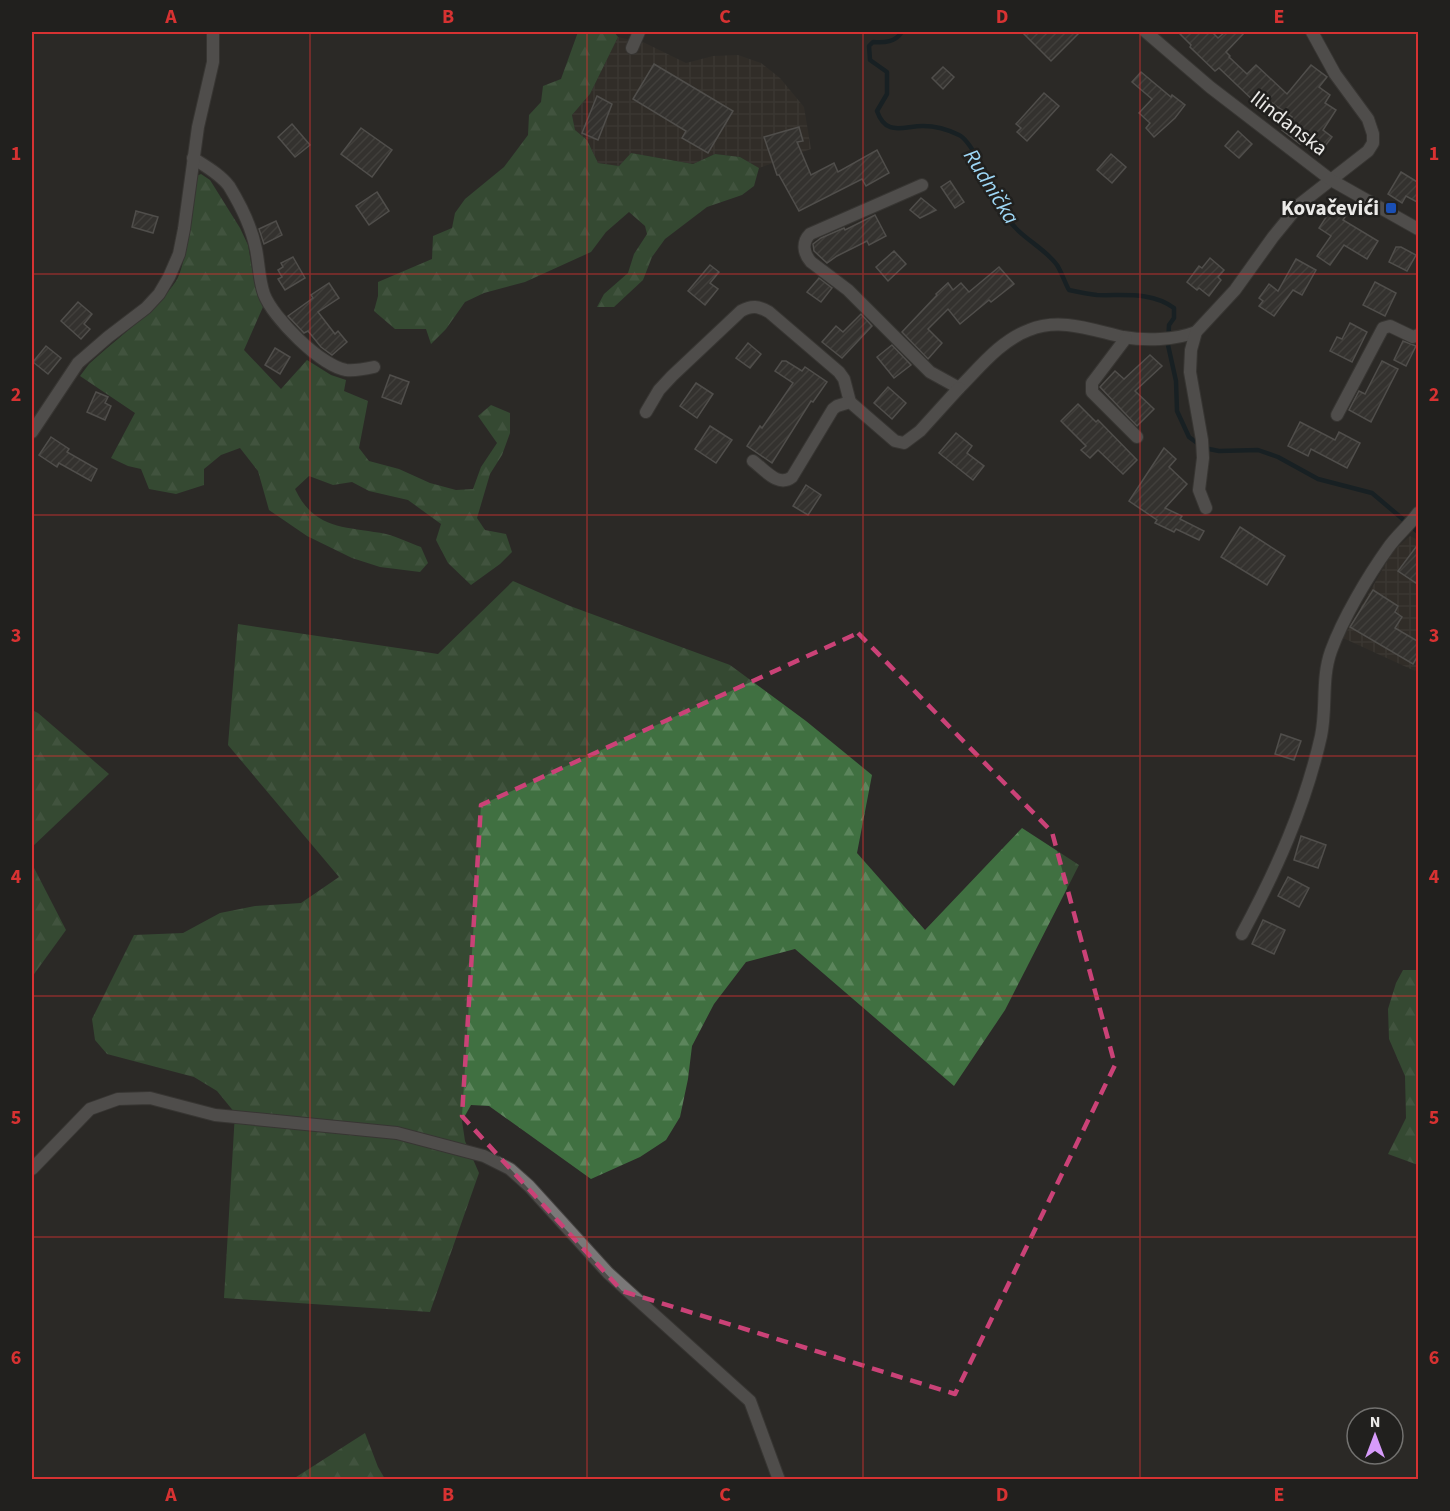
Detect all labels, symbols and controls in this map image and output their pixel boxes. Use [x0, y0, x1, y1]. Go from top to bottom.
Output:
text: A [164, 3, 177, 31]
text: B [442, 3, 454, 31]
text: C [719, 3, 731, 31]
text: D [996, 3, 1008, 31]
text: E [1274, 3, 1284, 31]
street label: Ilindanska [1244, 83, 1334, 163]
text: 1 [11, 140, 21, 168]
text: 1 [1429, 140, 1439, 168]
water label: Rudnička [955, 143, 1027, 231]
place label: Kovačevići [1281, 193, 1379, 223]
marker: Kovačevići [1384, 201, 1398, 215]
text: 2 [11, 381, 21, 409]
text: 2 [1429, 381, 1439, 409]
text: 3 [11, 622, 21, 650]
text: 3 [1429, 622, 1439, 650]
text: 4 [11, 863, 22, 891]
text: 4 [1429, 863, 1440, 891]
text: 5 [11, 1104, 21, 1132]
text: 5 [1429, 1104, 1439, 1132]
text: 6 [11, 1344, 21, 1372]
text: 6 [1429, 1344, 1439, 1372]
north arrow [1345, 1406, 1405, 1466]
text: N [1370, 1411, 1380, 1433]
text: A [164, 1481, 177, 1509]
text: B [442, 1481, 454, 1509]
text: C [719, 1481, 731, 1509]
text: D [996, 1481, 1008, 1509]
text: E [1274, 1481, 1284, 1509]

